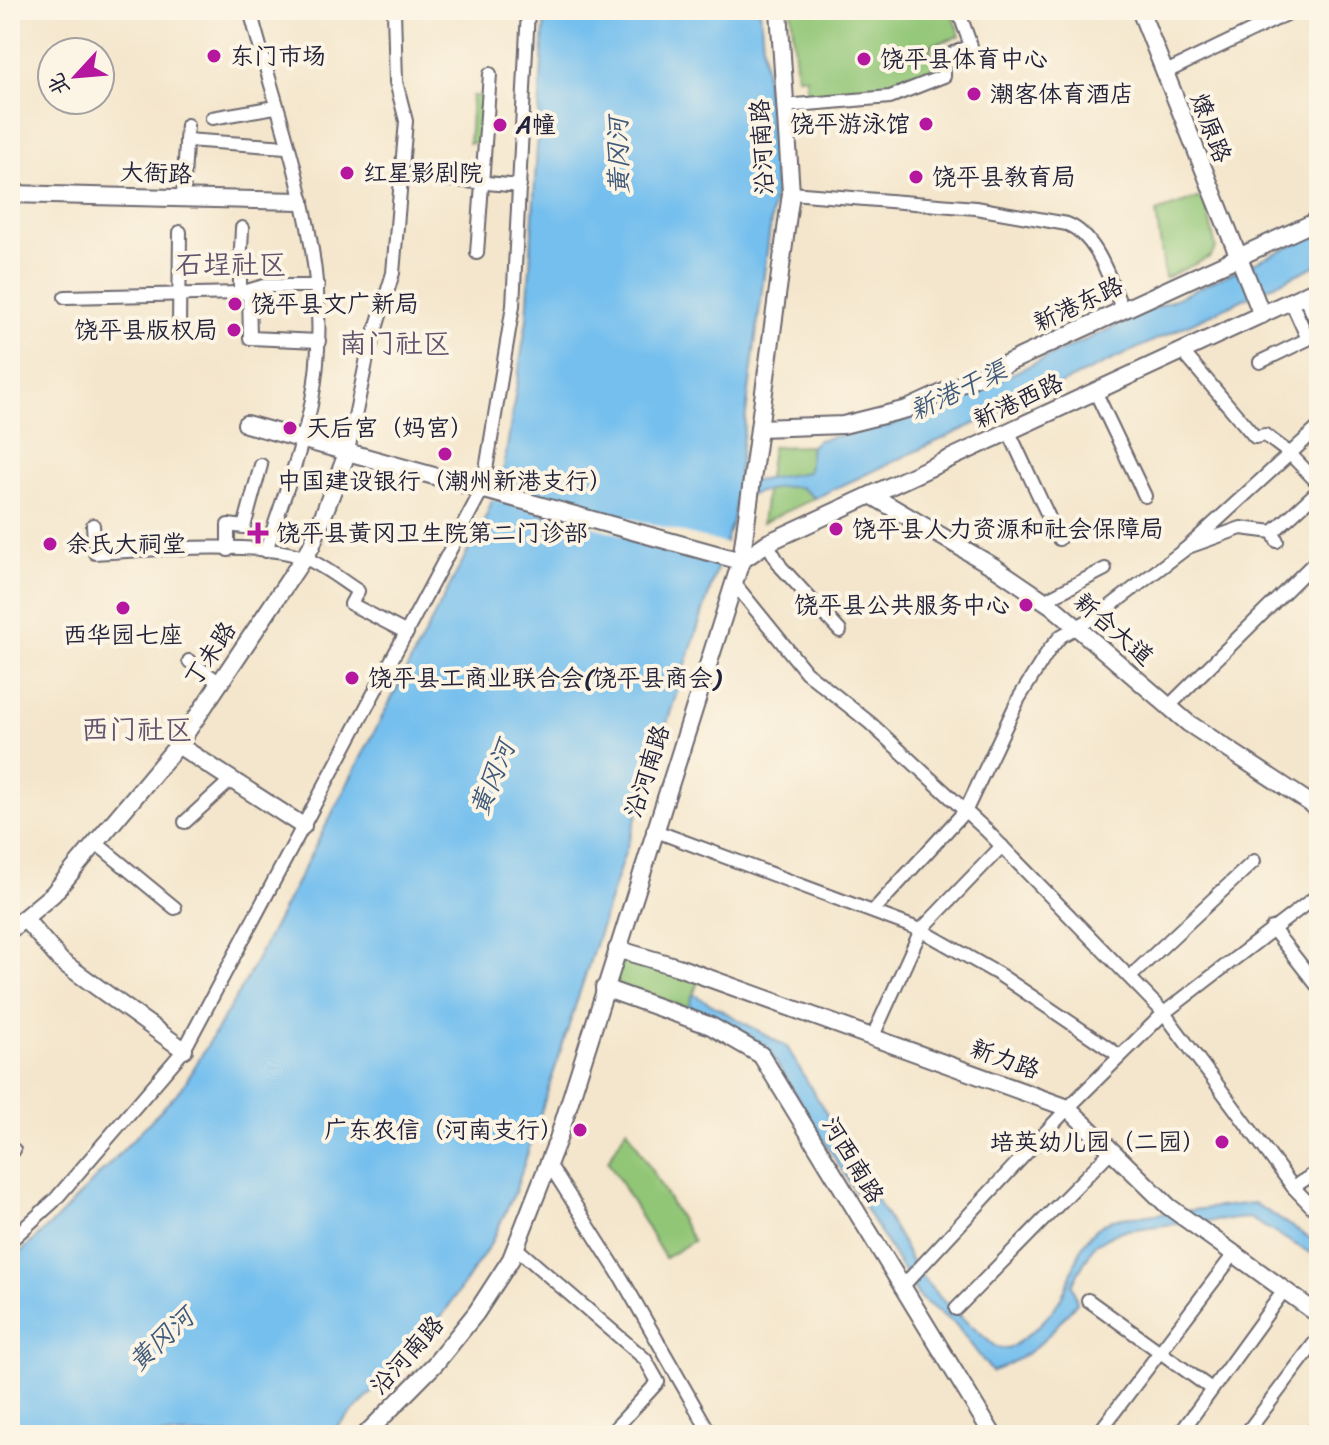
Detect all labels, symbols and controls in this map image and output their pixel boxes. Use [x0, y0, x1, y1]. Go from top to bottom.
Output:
place label: 东门市场 [230, 35, 326, 77]
north arrow [36, 36, 116, 116]
place label: 饶平县体育中心 [880, 38, 1048, 80]
marker: 东门市场 [205, 47, 223, 65]
marker: 饶平县体育中心 [855, 50, 873, 68]
text: 北 [36, 66, 81, 103]
place label: 潮客体育酒店 [990, 73, 1134, 115]
marker: 潮客体育酒店 [965, 85, 983, 103]
street label: 燎原路 [1178, 87, 1244, 169]
street label: 沿河南路 [739, 98, 785, 196]
place label: 饶平游泳馆 [790, 103, 910, 145]
place label: A幢 [515, 104, 556, 146]
water label: 黄冈河 [594, 113, 642, 195]
marker: 饶平游泳馆 [917, 115, 935, 133]
marker: A幢 [491, 116, 509, 134]
street label: 大衙路 [119, 151, 193, 195]
place label: 红星影剧院 [363, 152, 483, 194]
place label: 饶平县教育局 [932, 156, 1076, 198]
marker: 红星影剧院 [338, 164, 356, 182]
marker: 饶平县教育局 [907, 168, 925, 186]
district label: 石埕社区 [175, 240, 287, 289]
street label: 新港东路 [1026, 265, 1130, 343]
place label: 饶平县文广新局 [251, 283, 419, 325]
marker: 饶平县文广新局 [226, 295, 244, 313]
place label: 饶平县版权局 [74, 309, 218, 351]
district label: 南门社区 [339, 319, 451, 368]
marker: 饶平县版权局 [225, 321, 243, 339]
water label: 新港干渠 [901, 346, 1017, 433]
street label: 新港西路 [966, 362, 1070, 440]
place label: 天后宫（妈宫） [306, 407, 474, 449]
marker: 天后宫（妈宫） [281, 419, 299, 437]
marker: 中国建设银行（潮州新港支行） [436, 445, 454, 463]
place label: 中国建设银行（潮州新港支行） [277, 460, 613, 502]
place label: 饶平县人力资源和社会保障局 [852, 508, 1164, 550]
place label: 饶平县黄冈卫生院第二门诊部 [276, 512, 588, 554]
marker: 饶平县人力资源和社会保障局 [827, 520, 845, 538]
marker: 饶平县黄冈卫生院第二门诊部 [247, 522, 269, 544]
place label: 余氏大祠堂 [66, 523, 186, 565]
marker: 余氏大祠堂 [41, 535, 59, 553]
street label: 新合大道 [1064, 582, 1164, 676]
place label: 饶平县公共服务中心 [794, 584, 1010, 626]
marker: 饶平县公共服务中心 [1017, 596, 1035, 614]
marker: 西华园七座 [114, 599, 132, 617]
street label: 丁未路 [172, 612, 248, 696]
place label: 西华园七座 [63, 614, 183, 656]
place label: 饶平县工商业联合会(饶平县商会) [368, 657, 722, 699]
marker: 饶平县工商业联合会(饶平县商会) [343, 669, 361, 687]
district label: 西门社区 [81, 705, 193, 754]
street label: 沿河南路 [612, 719, 682, 823]
water label: 黄冈河 [456, 730, 529, 823]
street label: 新力路 [964, 1027, 1046, 1091]
street label: 河西南路 [810, 1108, 896, 1212]
place label: 广东农信（河南支行） [324, 1109, 564, 1151]
marker: 广东农信（河南支行） [571, 1121, 589, 1139]
place label: 培英幼儿园（二园） [990, 1121, 1206, 1163]
marker: 培英幼儿园（二园） [1213, 1133, 1231, 1151]
water label: 黄冈河 [117, 1293, 208, 1382]
street label: 沿河南路 [359, 1305, 455, 1405]

